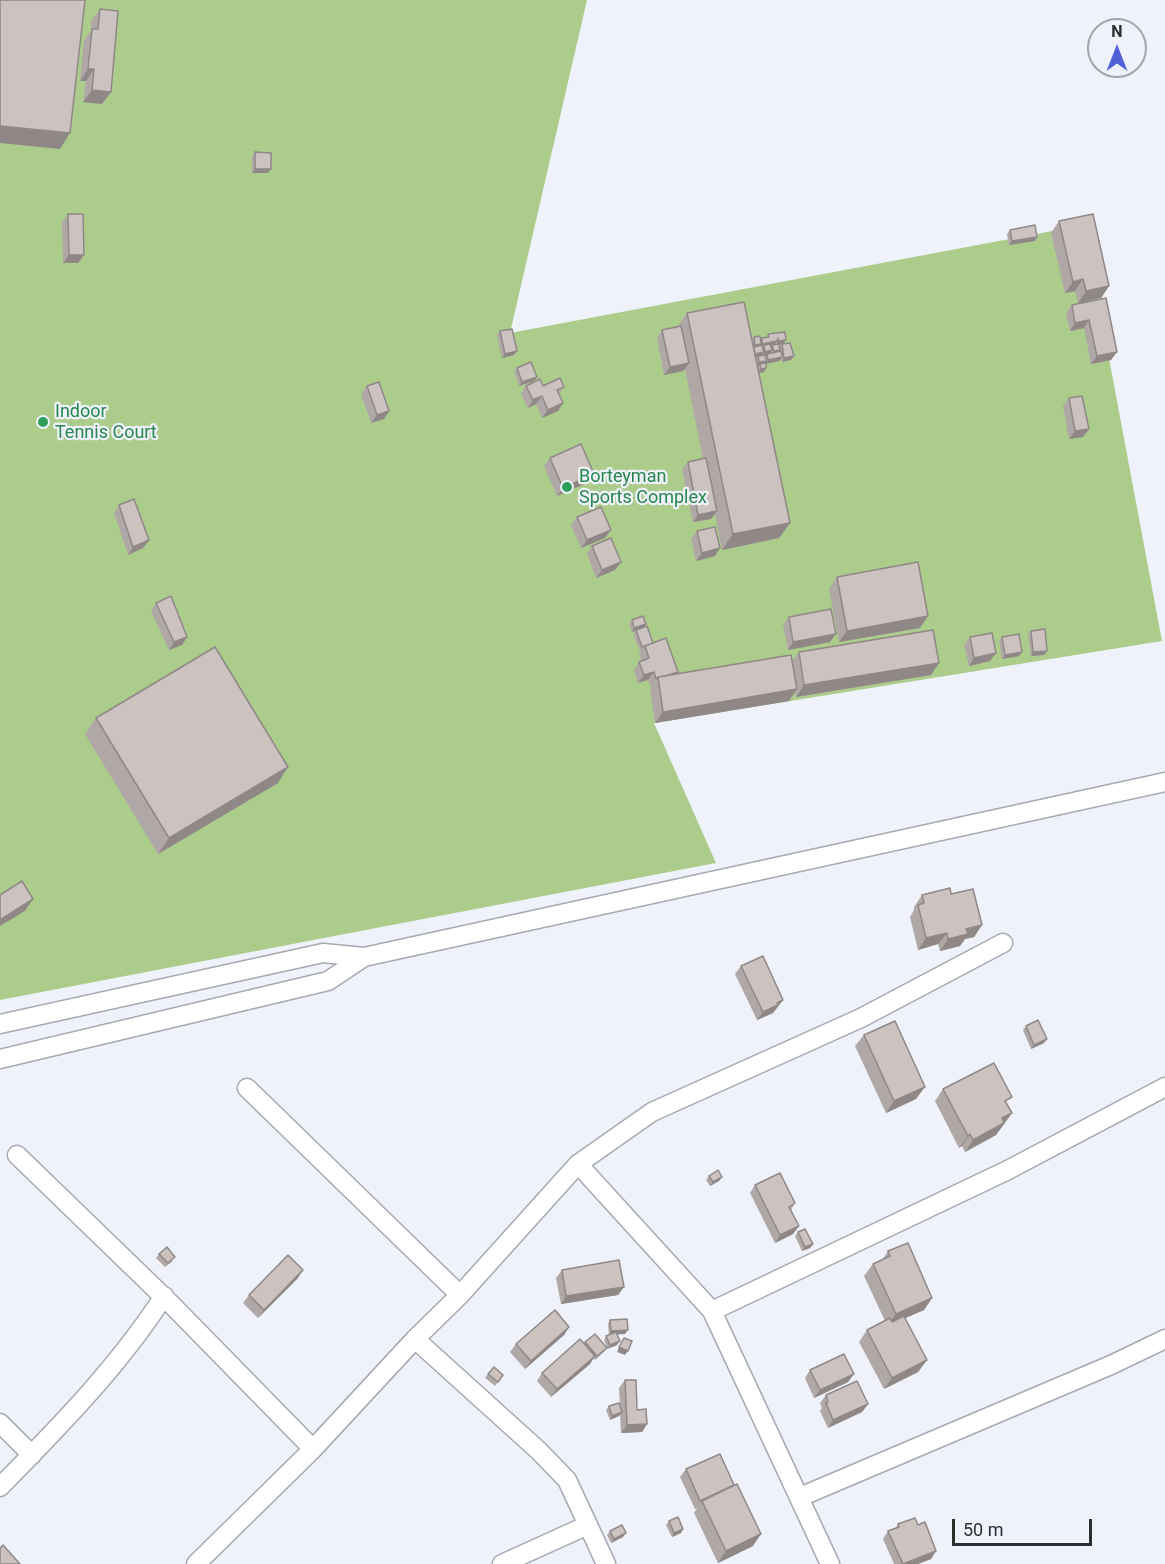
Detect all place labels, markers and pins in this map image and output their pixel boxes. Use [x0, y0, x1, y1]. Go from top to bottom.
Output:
place label: Indoor Tennis Court [55, 401, 157, 444]
marker: Indoor Tennis Court [36, 415, 50, 429]
place label: Borteyman Sports Complex [579, 466, 707, 508]
marker: Borteyman Sports Complex [560, 480, 574, 494]

